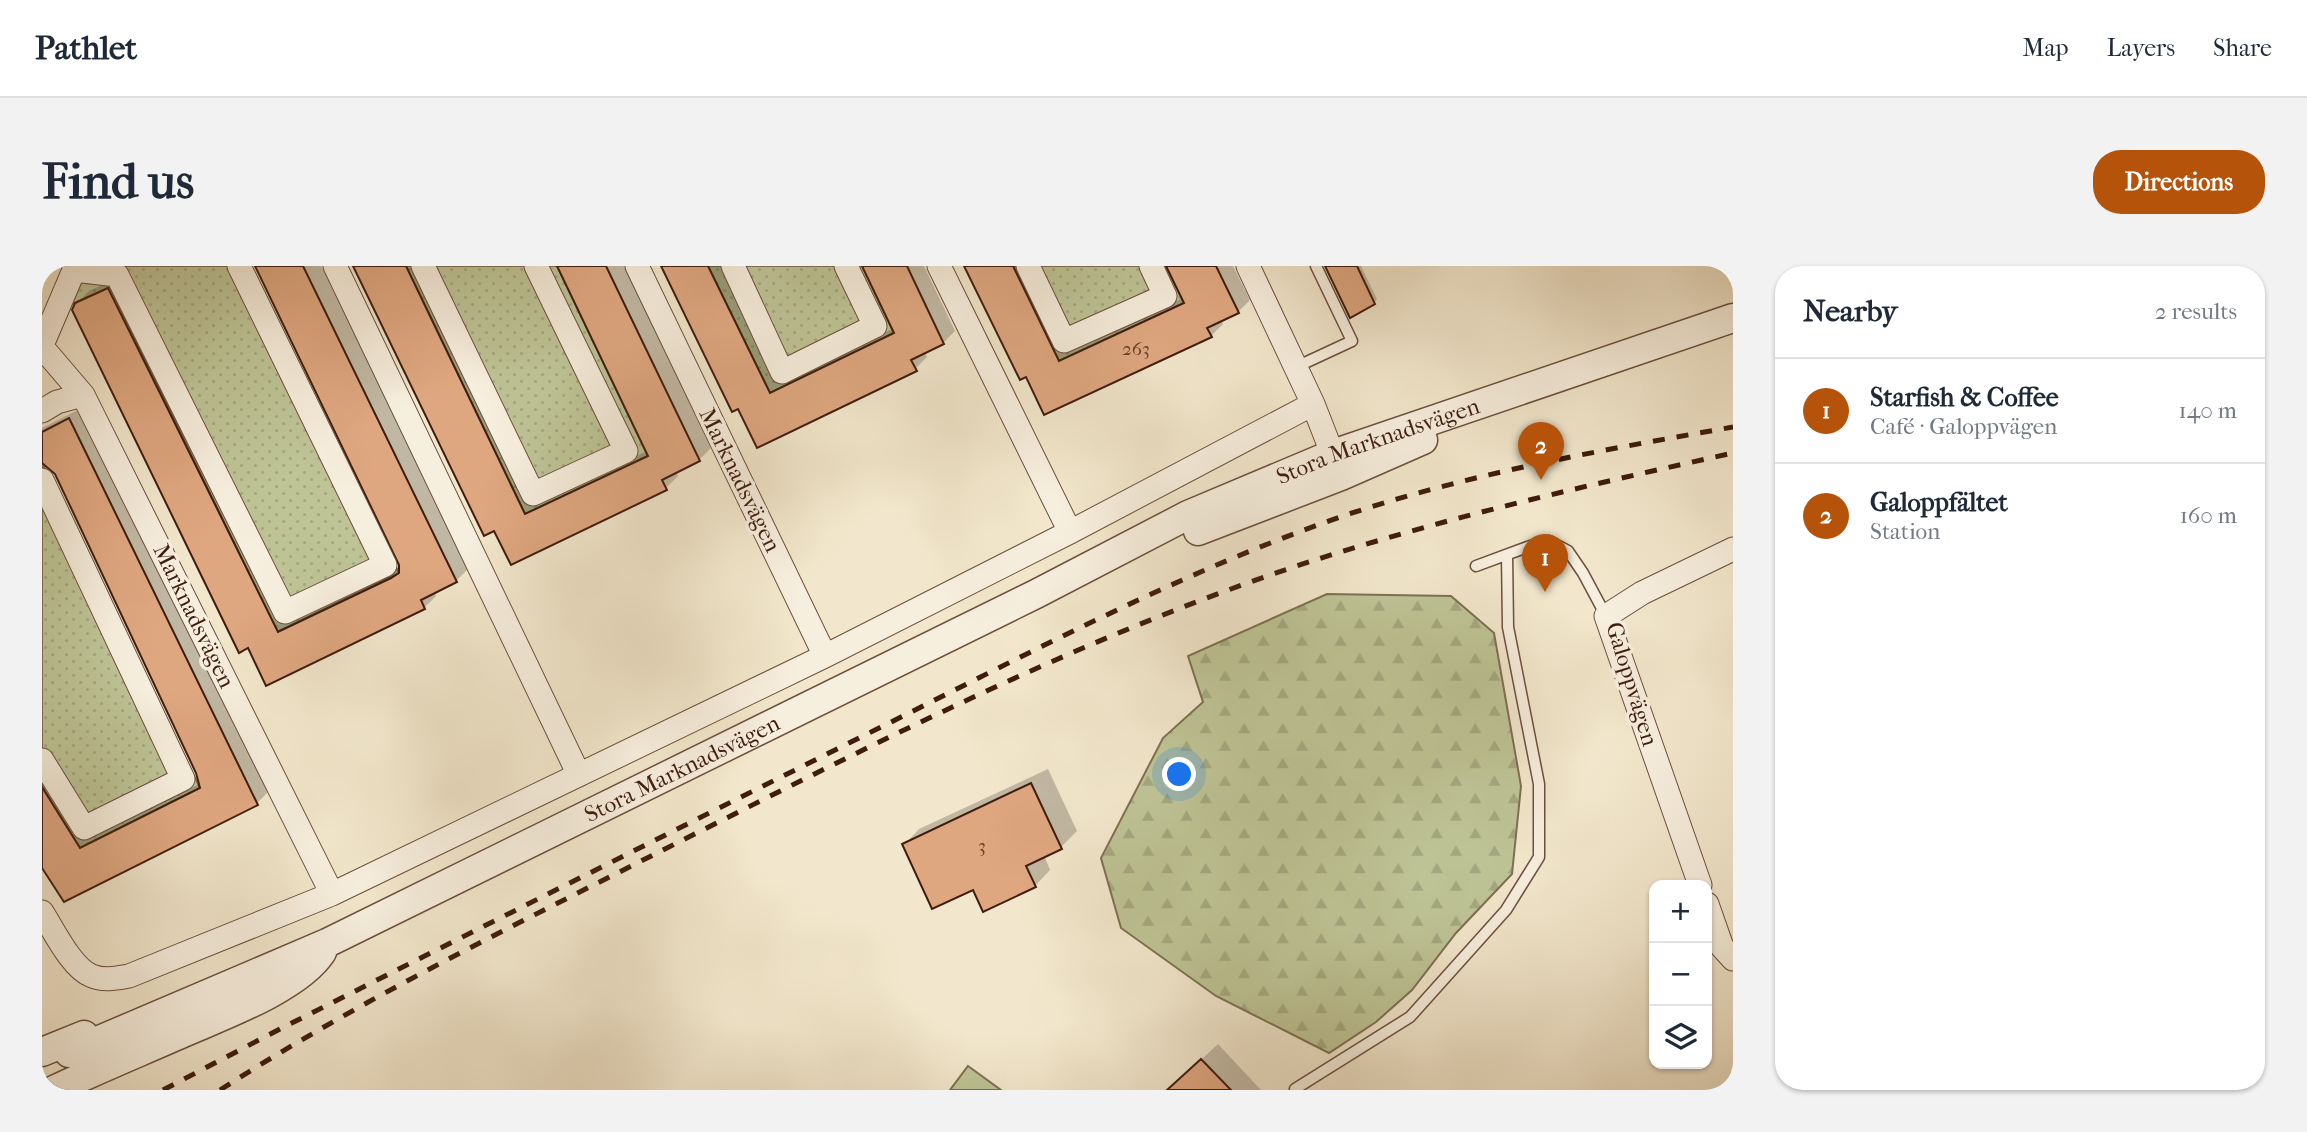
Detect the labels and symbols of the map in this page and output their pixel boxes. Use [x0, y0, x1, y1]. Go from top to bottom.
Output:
house number: 263 [1122, 338, 1150, 360]
street label: Stora Marknadsvägen [1272, 392, 1484, 490]
street label: Marknadsvägen [693, 403, 787, 557]
pin: 2 [1518, 422, 1564, 480]
pin: 1 [1522, 534, 1568, 592]
street label: Marknadsvägen [147, 539, 241, 693]
street label: Galoppvägen [1600, 619, 1664, 750]
street label: Stora Marknadsvägen [580, 709, 784, 828]
your location [1162, 757, 1196, 791]
house number: 3 [978, 835, 986, 857]

